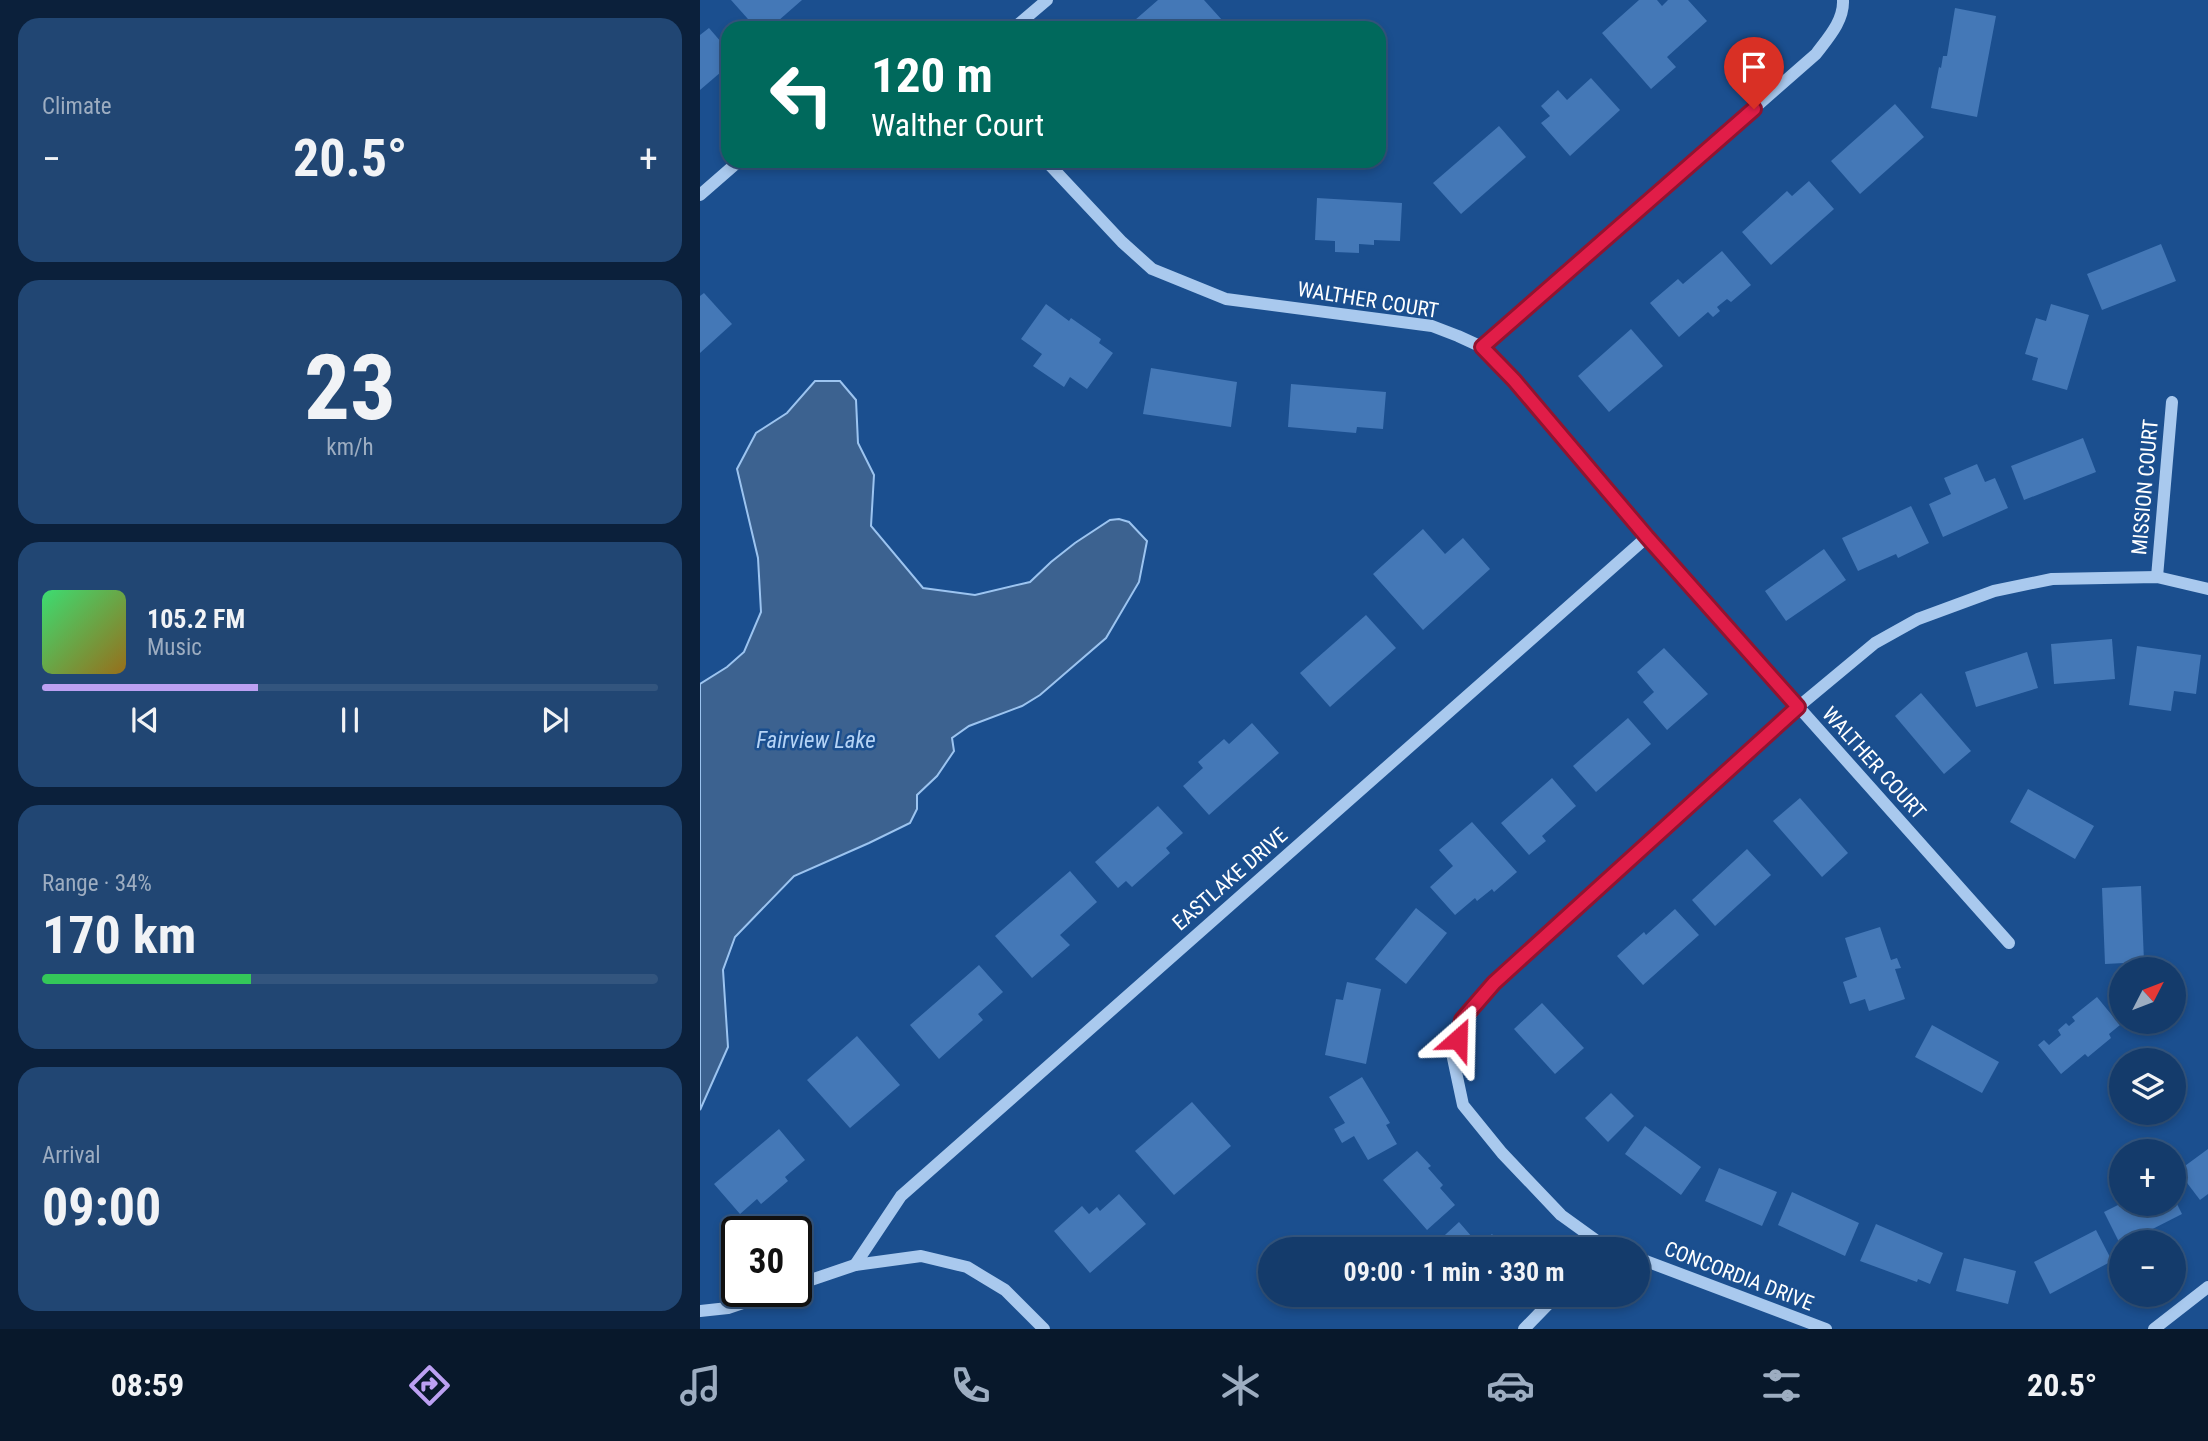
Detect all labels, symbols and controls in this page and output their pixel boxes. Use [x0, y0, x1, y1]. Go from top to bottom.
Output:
pin [1724, 37, 1784, 109]
text: 120 m [871, 47, 993, 104]
icon: arrive [1735, 48, 1773, 86]
icon: left [756, 49, 847, 140]
text: Climate [42, 93, 112, 120]
text: Walther Court [871, 106, 1044, 144]
text: 20.5° [293, 128, 407, 189]
text: − [42, 137, 61, 181]
text: + [639, 137, 658, 181]
street label: WALTHER COURT [1296, 277, 1440, 323]
text: 23 [304, 335, 396, 441]
street label: MISSION COURT [2127, 418, 2163, 556]
text: km/h [326, 434, 374, 461]
text: 105.2 FM [147, 604, 245, 634]
text: Music [147, 634, 202, 661]
icon: previous [126, 701, 164, 739]
icon: pause [331, 701, 369, 739]
icon: next [536, 701, 574, 739]
street label: WALTHER COURT [1817, 702, 1931, 824]
water label: Fairview Lake [756, 727, 876, 754]
street label: EASTLAKE DRIVE [1168, 823, 1292, 935]
text: Range · 34% [42, 870, 152, 897]
text: 170 km [42, 905, 196, 966]
north arrow [2109, 957, 2186, 1034]
map controls [2109, 957, 2186, 1307]
position arrow [1421, 1002, 1495, 1076]
button: layers [2109, 1048, 2186, 1125]
button: + [2109, 1139, 2186, 1216]
text: Arrival [42, 1142, 101, 1169]
text: 09:00 [42, 1177, 161, 1238]
speed limit sign: 30 [721, 1216, 812, 1307]
button: − [2109, 1230, 2186, 1307]
street label: CONCORDIA DRIVE [1661, 1236, 1817, 1316]
text: 09:00 · 1 min · 330 m [1344, 1257, 1564, 1287]
icon: directions [405, 1361, 454, 1410]
icon: music [676, 1361, 725, 1410]
icon: phone [946, 1361, 995, 1410]
icon: climate [1216, 1361, 1265, 1410]
icon: car [1486, 1361, 1535, 1410]
icon: filters [1757, 1361, 1806, 1410]
text: 08:59 [111, 1366, 184, 1404]
text: 20.5° [2027, 1366, 2097, 1404]

